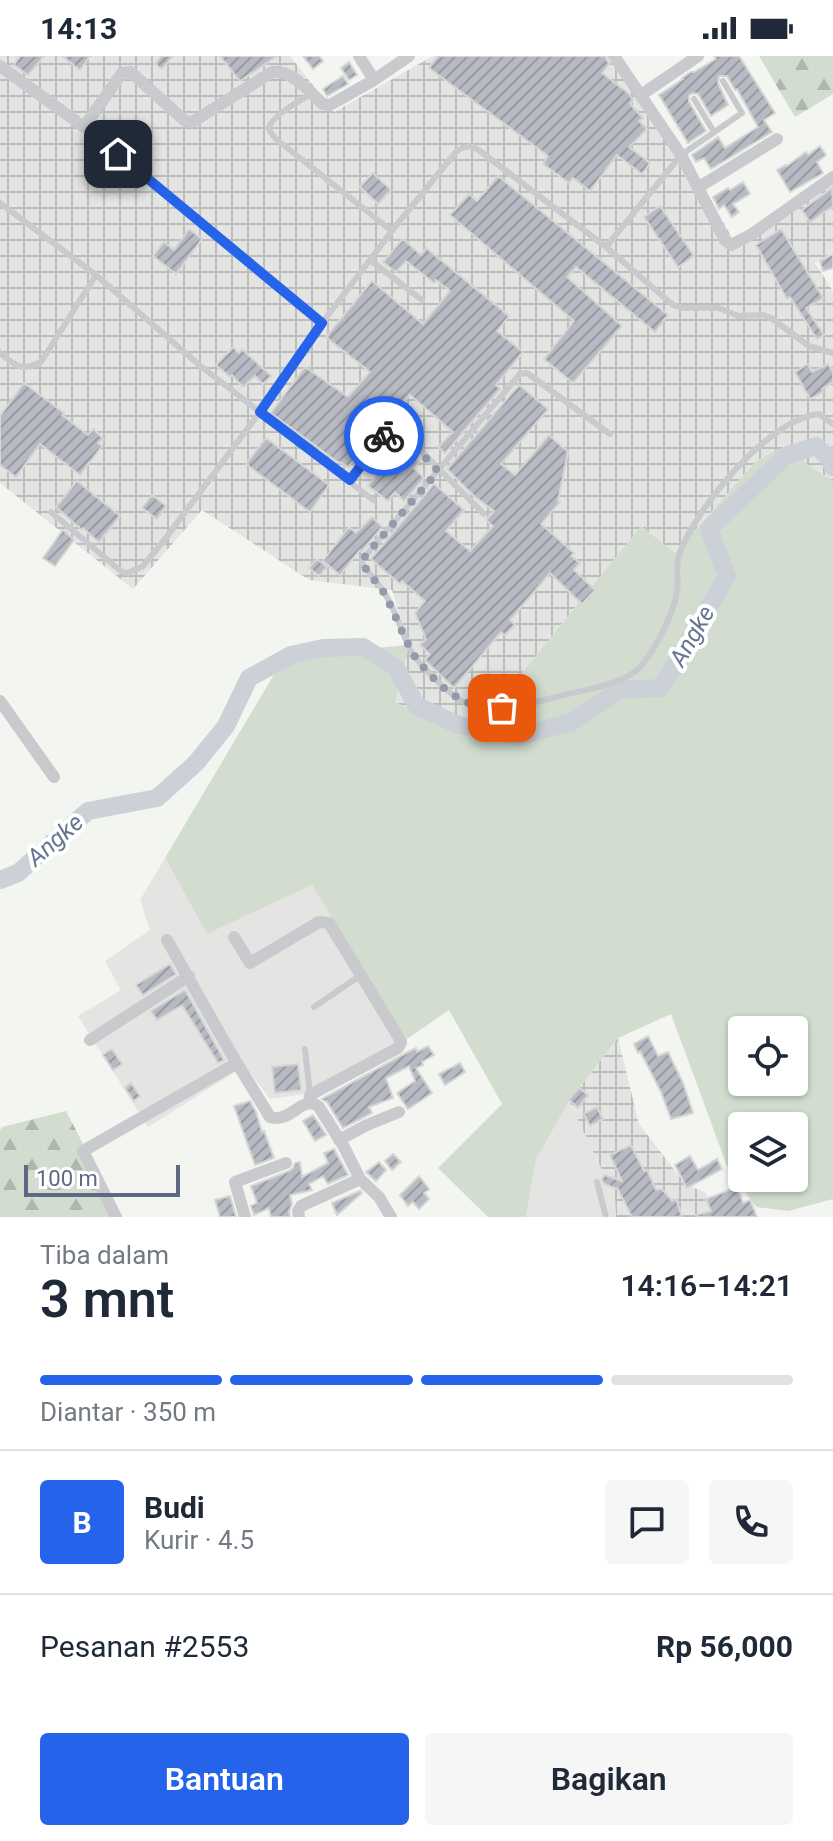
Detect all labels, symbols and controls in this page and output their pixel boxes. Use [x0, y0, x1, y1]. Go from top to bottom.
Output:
text: 14:13 [40, 11, 117, 46]
pin [84, 120, 152, 188]
icon: home [96, 132, 140, 176]
courier [344, 396, 424, 476]
icon: bike [362, 414, 406, 458]
water label: Angke [663, 601, 720, 672]
pin [468, 674, 536, 742]
icon: bag [480, 686, 524, 730]
water label: Angke [21, 808, 89, 873]
map controls [728, 1016, 808, 1192]
button: locate [728, 1016, 808, 1096]
button: layers [728, 1112, 808, 1192]
scale bar [24, 1161, 180, 1197]
text: 100 m [36, 1166, 98, 1191]
text: Tiba dalam [40, 1240, 169, 1270]
text: 14:16–14:21 [620, 1268, 793, 1303]
text: 3 mnt [40, 1269, 174, 1330]
text: Diantar · 350 m [40, 1397, 216, 1427]
button: chat [605, 1480, 689, 1564]
button: phone [709, 1480, 793, 1564]
text: Budi [144, 1490, 205, 1525]
text: B [72, 1505, 92, 1540]
text: Kurir · 4.5 [144, 1525, 254, 1555]
text: Pesanan #2553 [40, 1629, 249, 1664]
text: Rp 56,000 [656, 1629, 793, 1664]
button: Bantuan [40, 1733, 409, 1825]
button: Bagikan [425, 1733, 793, 1825]

